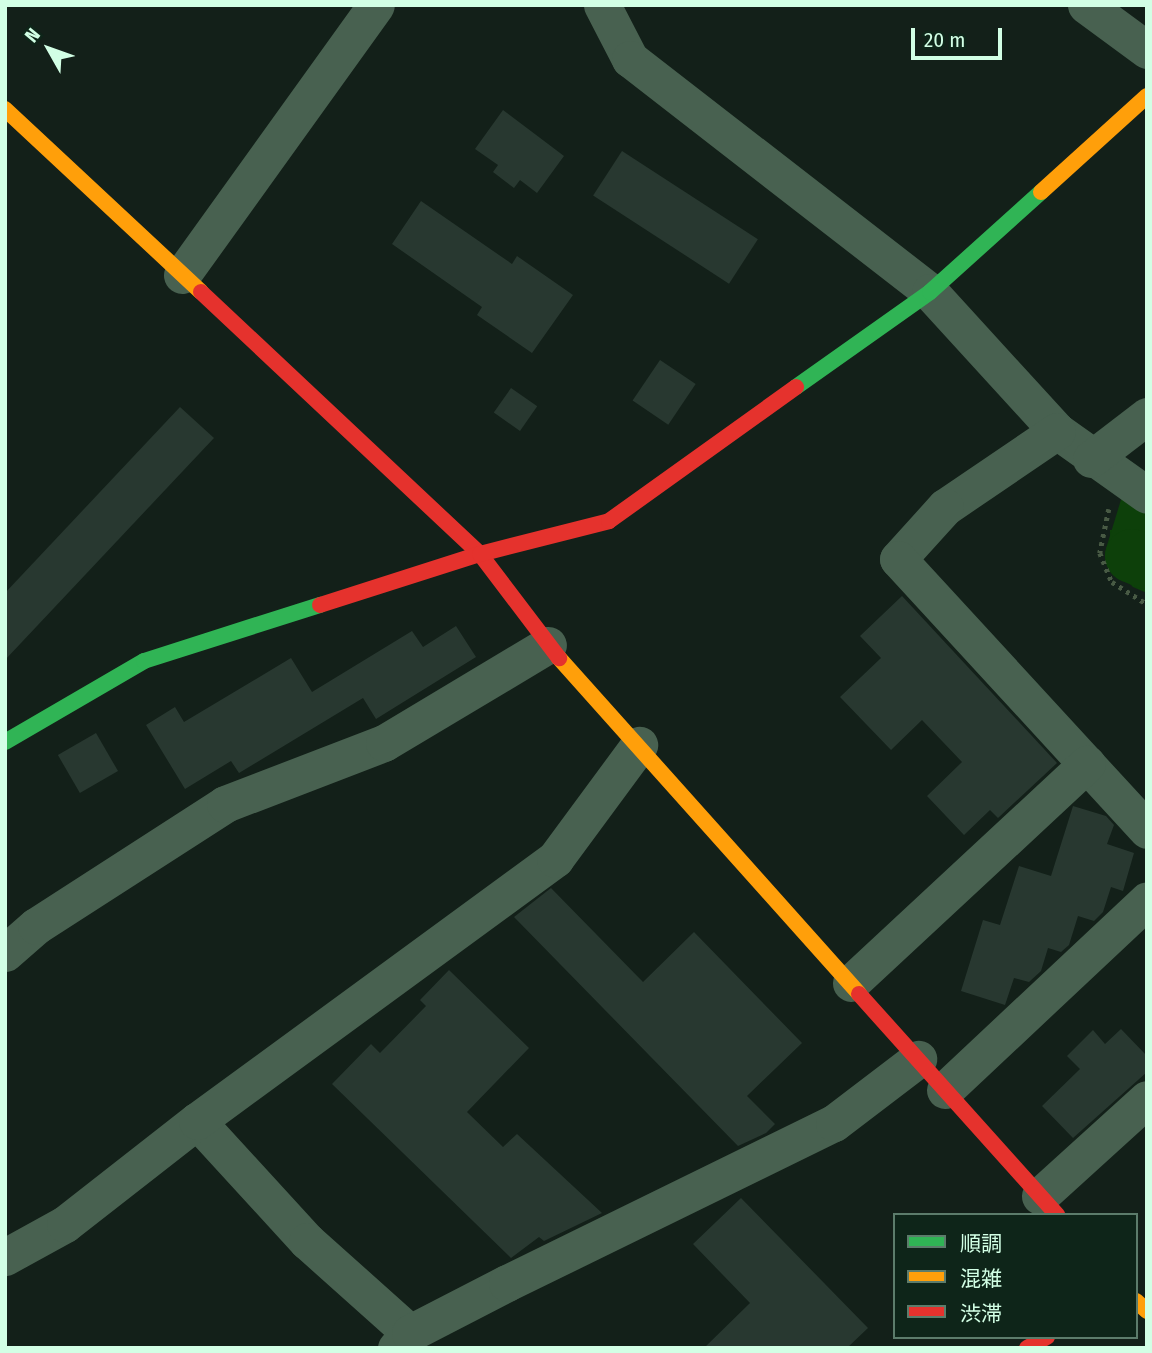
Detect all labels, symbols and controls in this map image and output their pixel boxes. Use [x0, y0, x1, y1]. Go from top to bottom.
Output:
north arrow [14, 14, 84, 84]
scale bar [914, 14, 1005, 58]
text: N [20, 23, 45, 47]
text: 20 m [924, 27, 965, 53]
legend [893, 1213, 1138, 1339]
text: 順調 [960, 1231, 1002, 1257]
text: 混雑 [960, 1266, 1002, 1292]
text: 渋滞 [960, 1301, 1002, 1327]

